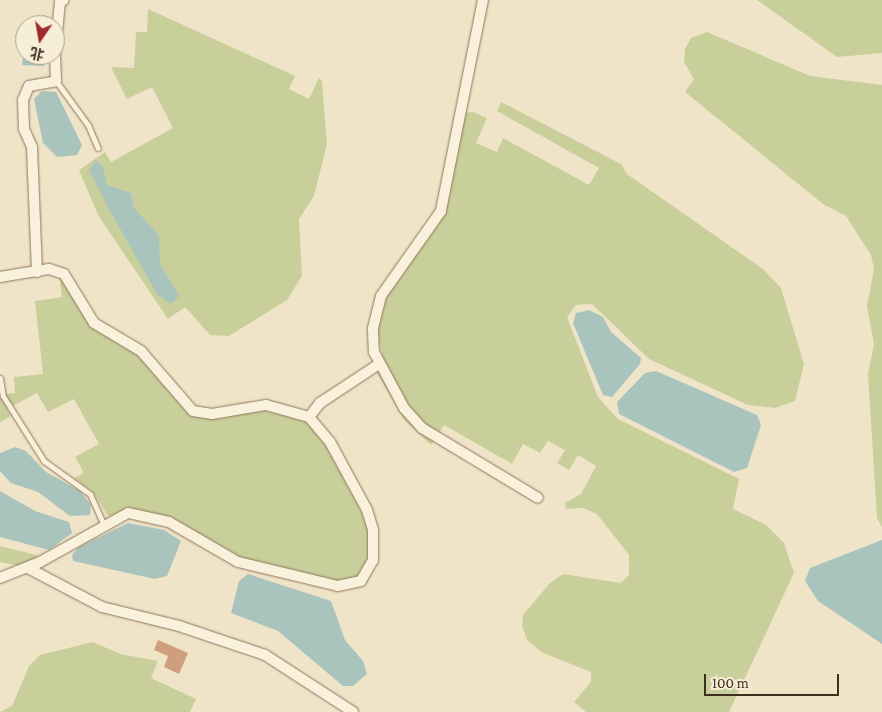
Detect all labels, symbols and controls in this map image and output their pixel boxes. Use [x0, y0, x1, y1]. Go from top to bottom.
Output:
north arrow [15, 15, 65, 65]
text: 北 [29, 44, 46, 63]
scale bar [707, 664, 842, 696]
text: 100 m [712, 675, 749, 691]

